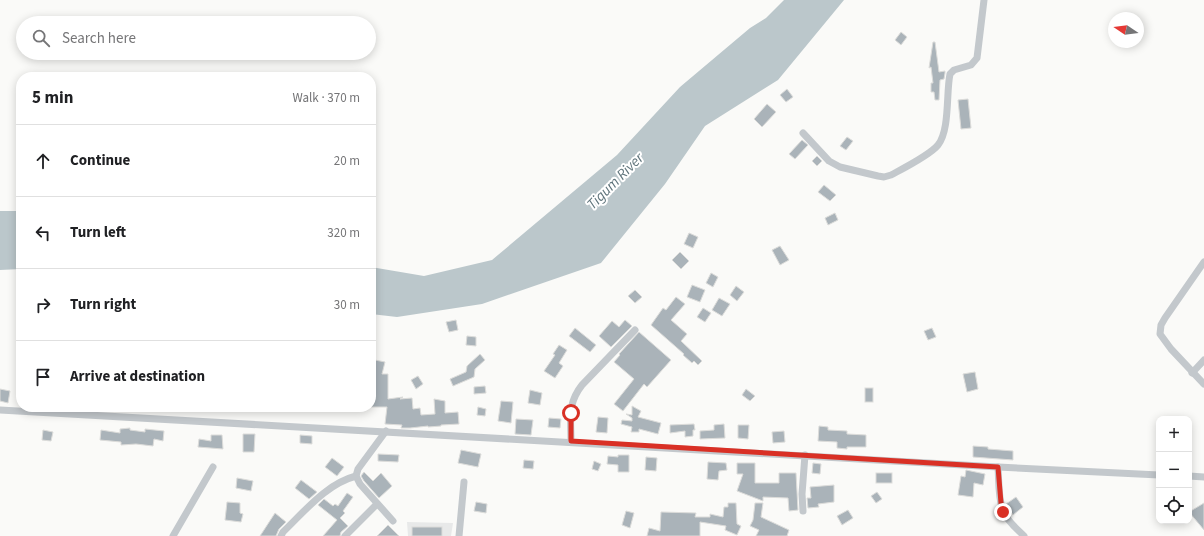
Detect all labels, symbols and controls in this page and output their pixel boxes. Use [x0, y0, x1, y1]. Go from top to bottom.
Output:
north arrow [1108, 12, 1144, 48]
search box [16, 16, 376, 60]
icon: search [30, 27, 52, 49]
text: Search here [62, 28, 136, 49]
text: 5 min [32, 86, 73, 110]
text: Walk · 370 m [292, 89, 360, 107]
water label: Tigum River [582, 148, 649, 215]
icon: ahead [32, 150, 54, 172]
text: Continue [70, 150, 130, 171]
text: 20 m [334, 152, 360, 170]
icon: left [32, 222, 54, 244]
text: Turn left [70, 222, 126, 243]
text: 320 m [327, 224, 360, 242]
icon: right [32, 294, 54, 316]
text: Turn right [70, 294, 136, 315]
text: 30 m [334, 296, 360, 314]
icon: arrive [32, 366, 54, 388]
text: Arrive at destination [70, 366, 205, 387]
route start [562, 404, 580, 422]
map controls [1156, 416, 1192, 524]
button: + [1156, 416, 1192, 452]
button: − [1156, 452, 1192, 488]
button: locate [1156, 488, 1192, 524]
route end [994, 503, 1012, 521]

